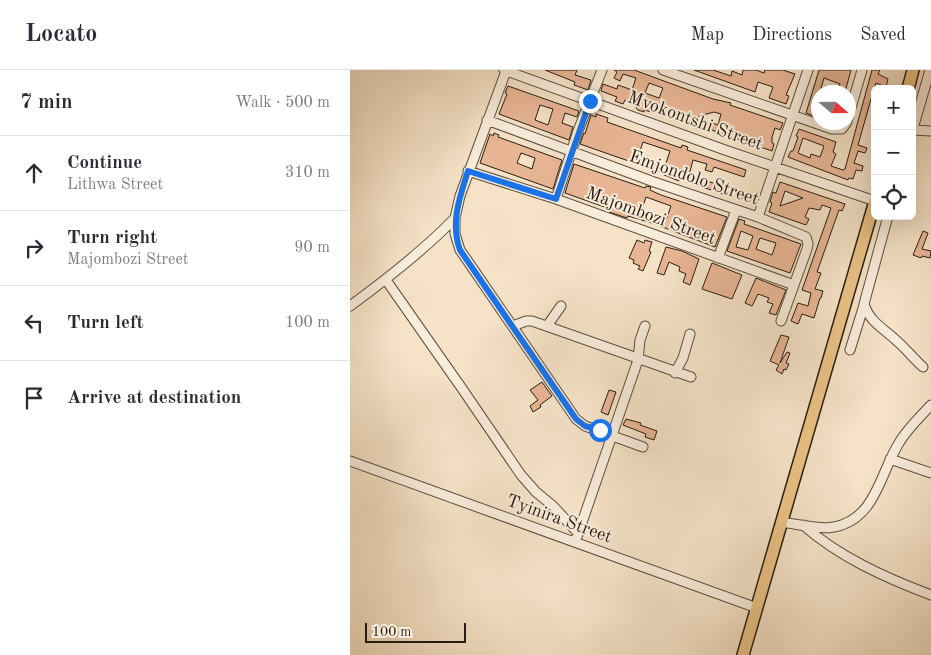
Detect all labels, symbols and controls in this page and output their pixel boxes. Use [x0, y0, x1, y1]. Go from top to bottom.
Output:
text: Locato [25, 23, 97, 47]
text: Map [691, 26, 724, 44]
text: Directions [752, 26, 832, 44]
text: Saved [860, 26, 906, 44]
north arrow [811, 85, 856, 130]
map controls [871, 85, 916, 220]
button: + [871, 85, 916, 130]
street label: Mvokontshi Street [625, 88, 765, 154]
route end [579, 90, 602, 113]
text: 7 min [20, 92, 73, 113]
text: Walk · 500 m [235, 95, 330, 111]
button: − [871, 130, 916, 175]
street label: Emjondolo Street [627, 147, 761, 209]
text: Continue [67, 154, 142, 173]
icon: ahead [20, 159, 48, 187]
text: 310 m [285, 165, 330, 181]
button: locate [871, 175, 916, 220]
text: Lithwa Street [67, 177, 163, 193]
street label: Majombozi Street [584, 184, 718, 248]
text: Turn right [67, 229, 157, 248]
icon: right [20, 234, 48, 262]
text: 90 m [294, 240, 330, 256]
text: Majombozi Street [67, 252, 188, 268]
icon: left [20, 309, 48, 337]
text: Turn left [67, 314, 144, 333]
text: 100 m [285, 315, 330, 331]
icon: arrive [20, 384, 48, 412]
text: Arrive at destination [67, 389, 241, 408]
route start [589, 419, 612, 442]
street label: Tyinira Street [504, 492, 614, 546]
scale bar [365, 620, 466, 643]
text: 100 m [372, 625, 411, 639]

